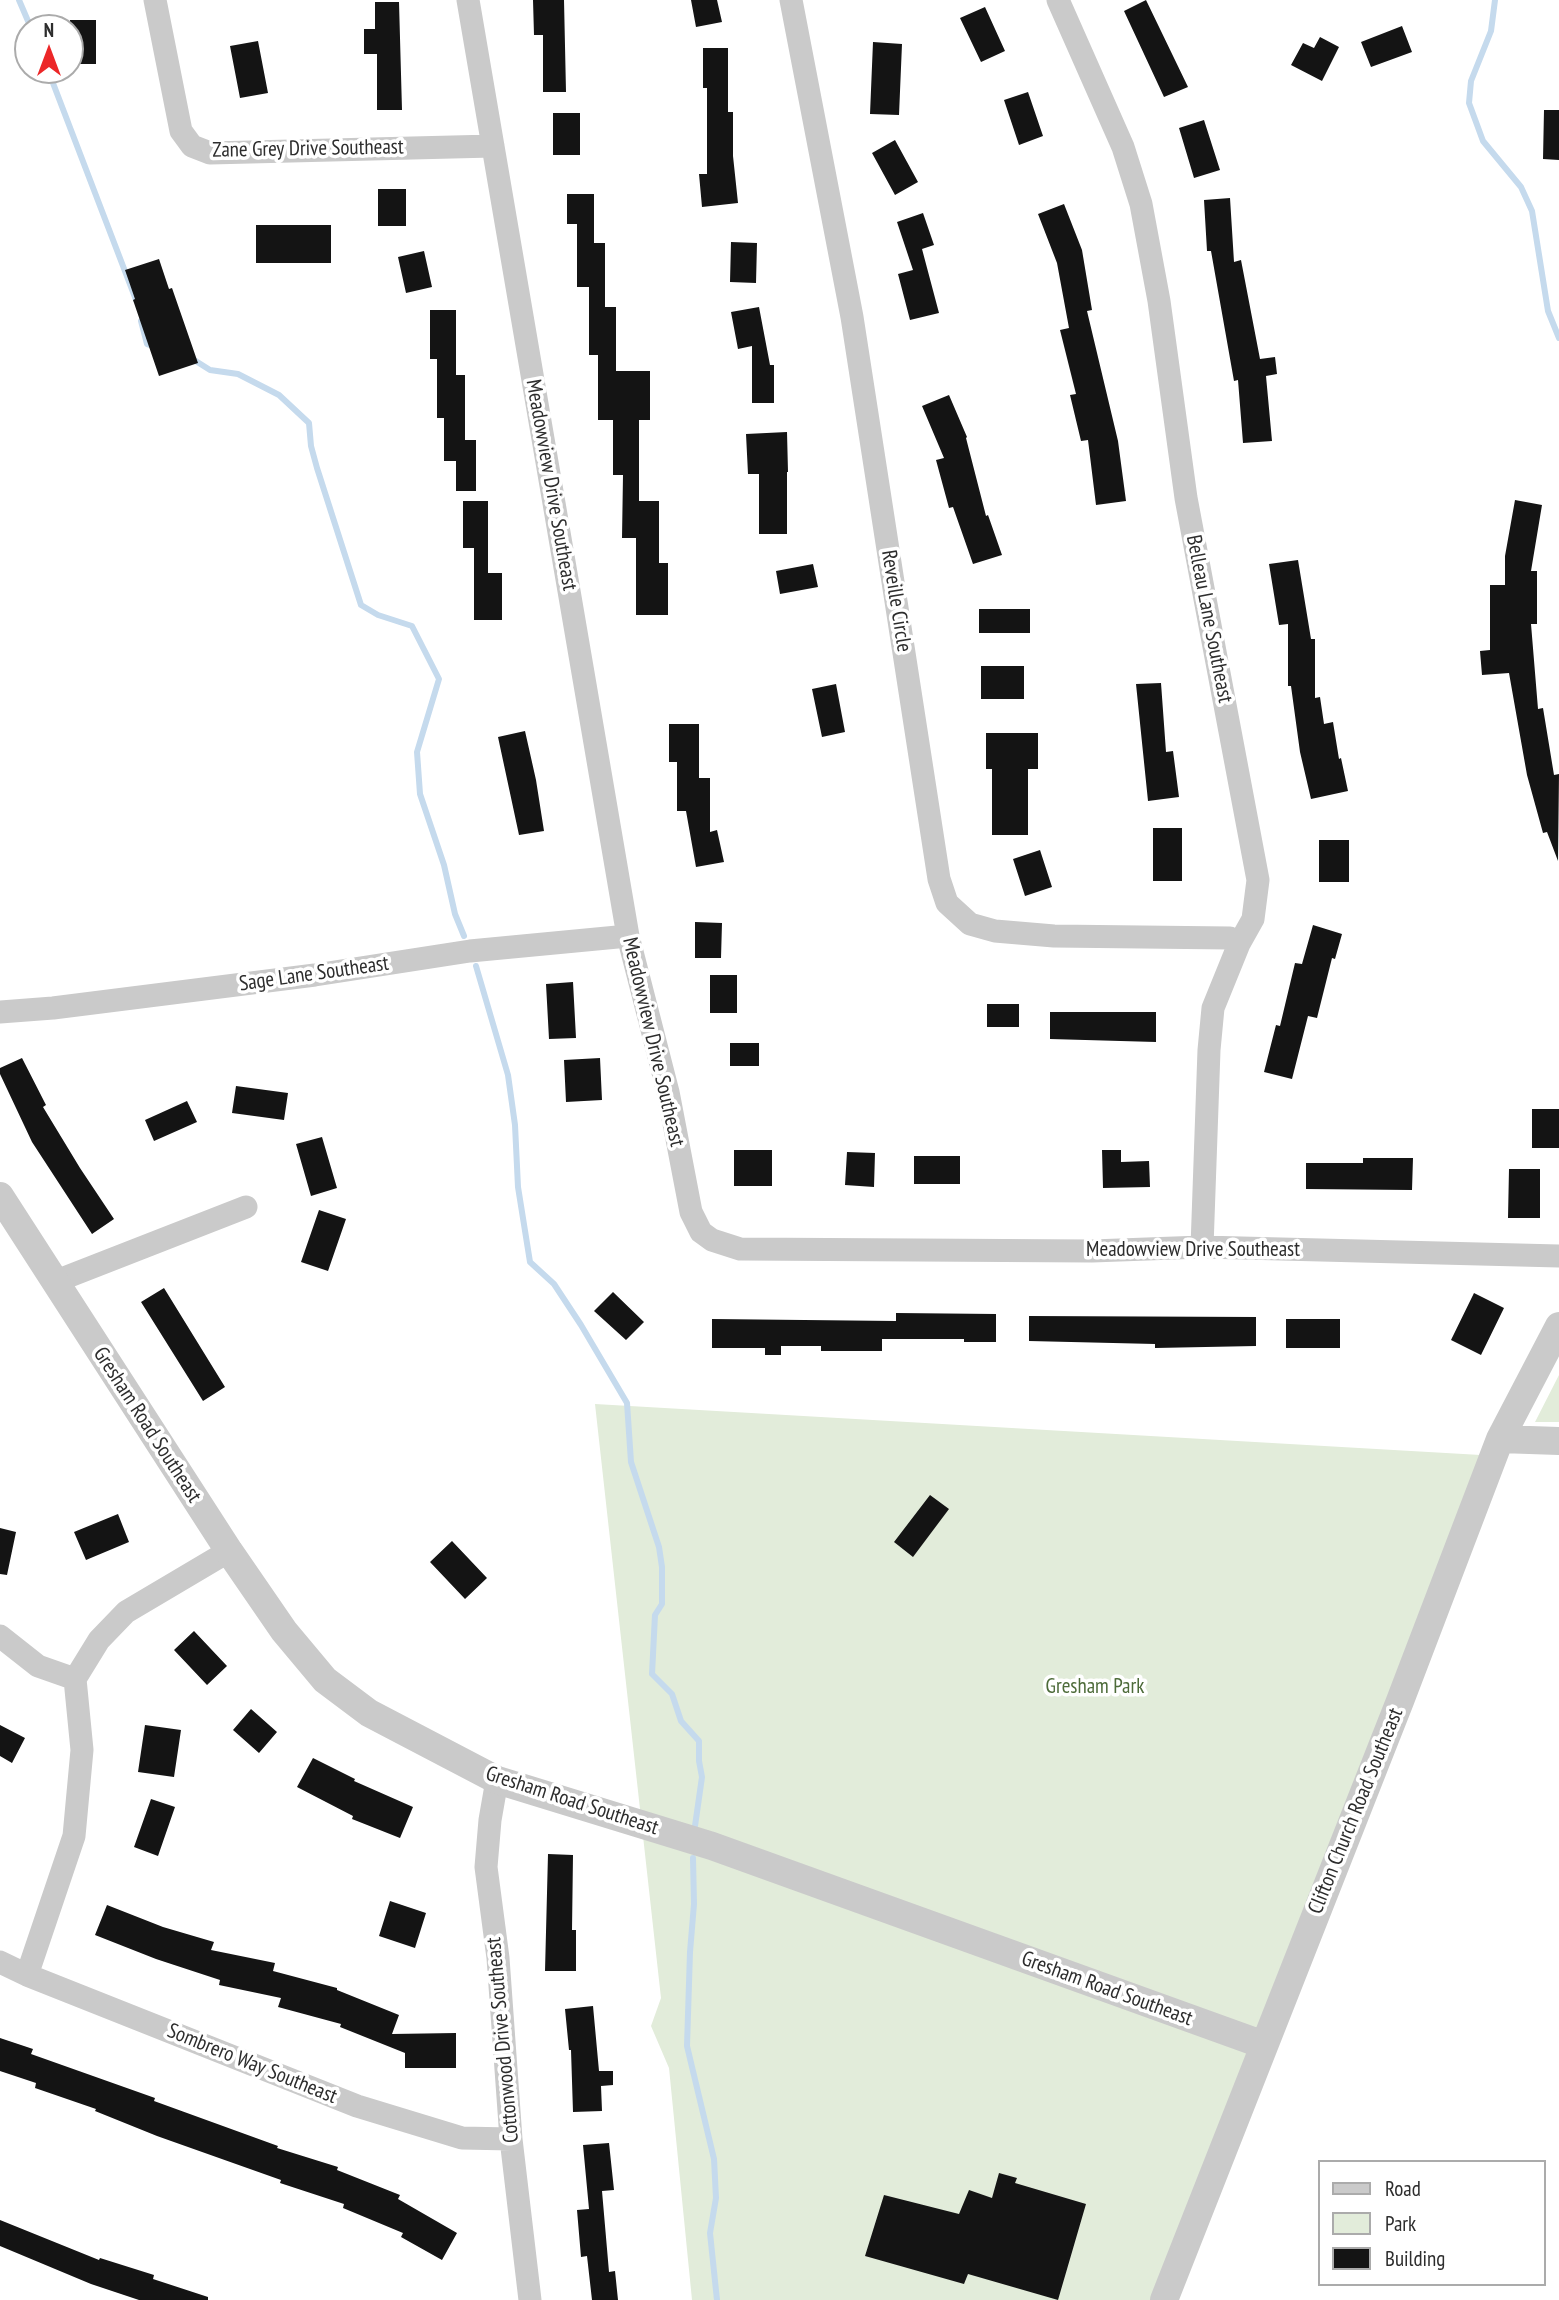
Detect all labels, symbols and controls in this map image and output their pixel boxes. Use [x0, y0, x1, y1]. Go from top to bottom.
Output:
north arrow [14, 14, 84, 84]
text: N [44, 18, 54, 42]
street label: Zane Grey Drive Southeast [212, 135, 404, 163]
street label: Meadowview Drive Southeast [520, 378, 582, 592]
street label: Belleau Lane Southeast [1180, 533, 1238, 705]
street label: Reveille Circle [876, 548, 916, 654]
street label: Meadowview Drive Southeast [617, 935, 689, 1149]
street label: Sage Lane Southeast [238, 951, 390, 997]
street label: Meadowview Drive Southeast [1086, 1237, 1300, 1263]
street label: Gresham Road Southeast [87, 1343, 207, 1507]
park label: Gresham Park [1046, 1674, 1144, 1700]
street label: Clifton Church Road Southeast [1303, 1704, 1409, 1918]
street label: Gresham Road Southeast [482, 1761, 662, 1841]
street label: Cottonwood Drive Southeast [481, 1936, 525, 2144]
street label: Gresham Road Southeast [1018, 1946, 1196, 2032]
street label: Sombrero Way Southeast [163, 2018, 341, 2110]
legend [1318, 2160, 1545, 2286]
text: Road [1385, 2175, 1421, 2202]
text: Park [1385, 2210, 1416, 2237]
text: Building [1385, 2245, 1445, 2272]

